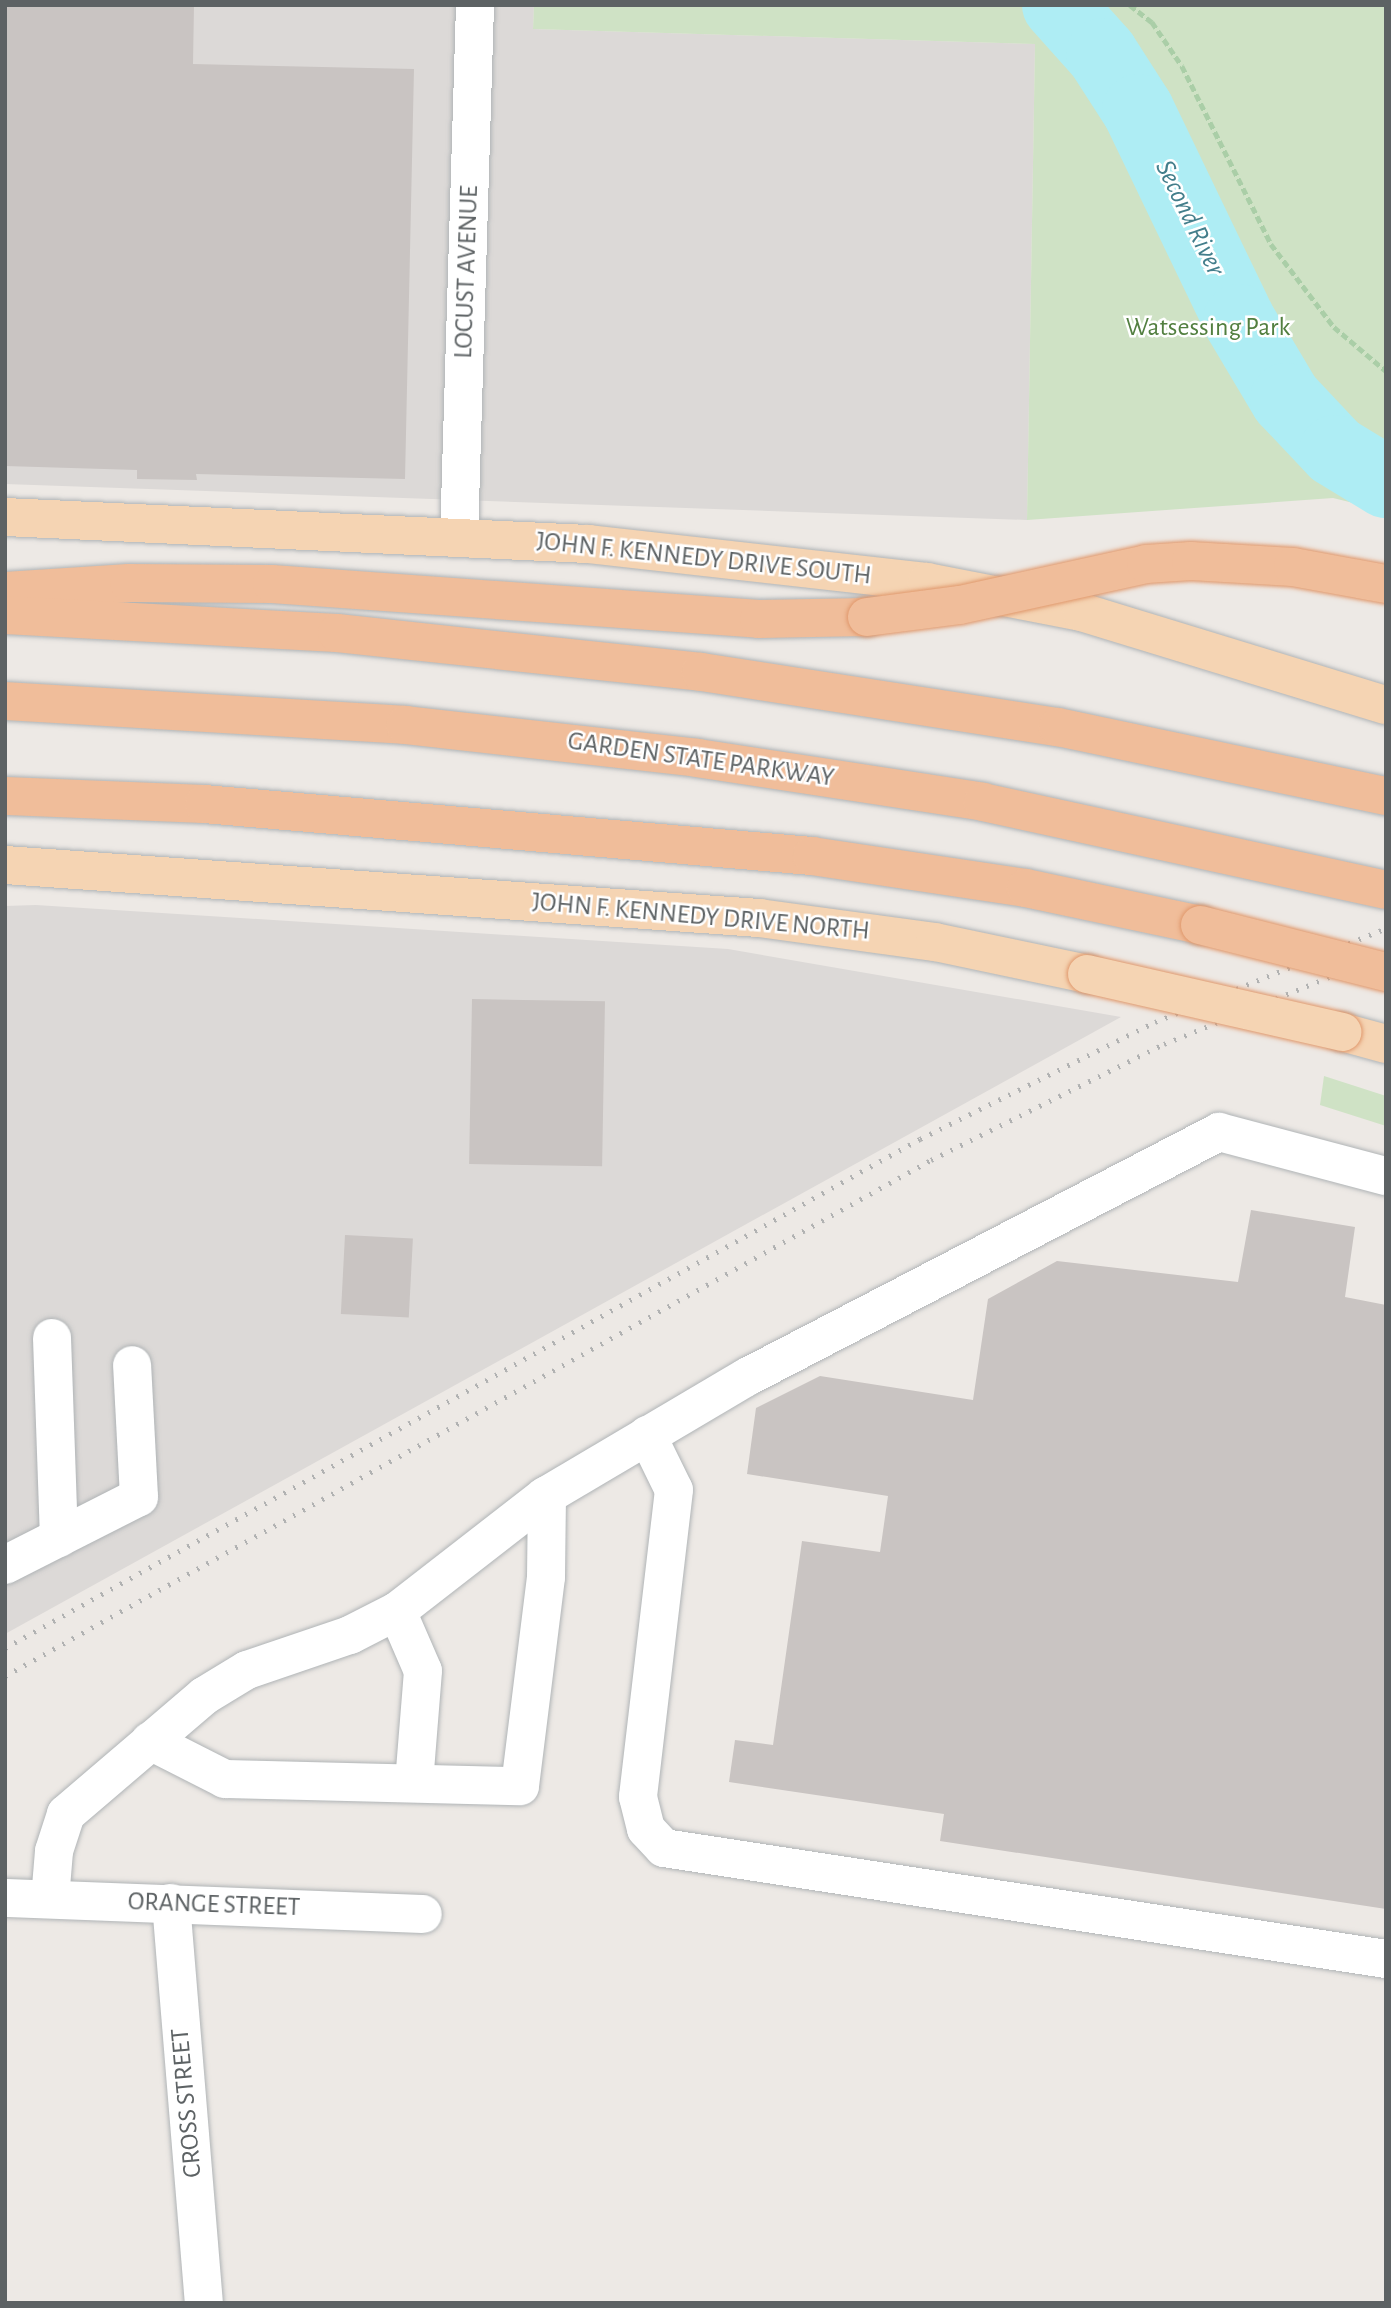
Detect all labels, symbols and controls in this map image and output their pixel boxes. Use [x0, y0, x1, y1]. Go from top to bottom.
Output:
water label: Second River [1148, 155, 1232, 281]
street label: LOCUST AVENUE [448, 185, 486, 359]
park label: Watsessing Park [1126, 312, 1290, 344]
street label: JOHN F. KENNEDY DRIVE SOUTH [535, 526, 873, 592]
street label: GARDEN STATE PARKWAY [566, 726, 836, 794]
street label: JOHN F. KENNEDY DRIVE NORTH [531, 887, 871, 947]
street label: ORANGE STREET [127, 1886, 301, 1924]
street label: CROSS STREET [165, 2027, 209, 2179]

